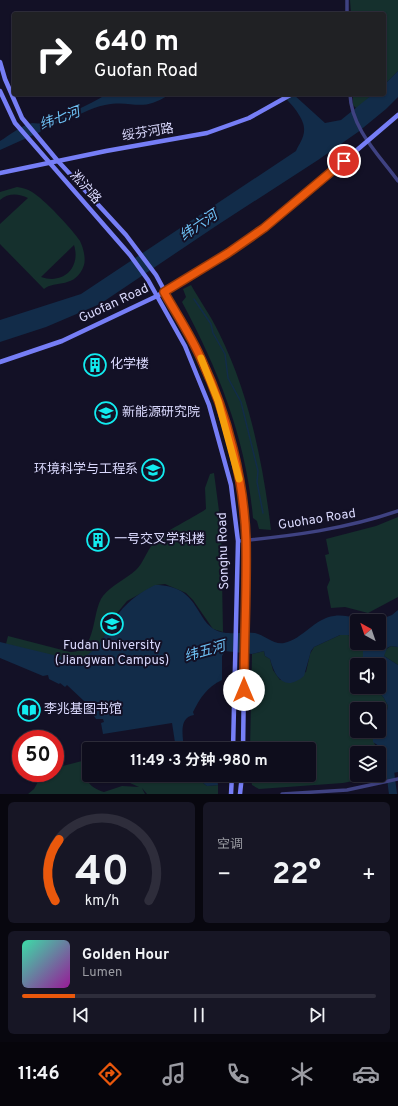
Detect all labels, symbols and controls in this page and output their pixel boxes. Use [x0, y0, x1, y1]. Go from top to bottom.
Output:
text: 640 m [94, 25, 179, 61]
icon: right [28, 28, 80, 80]
text: Guofan Road [94, 60, 198, 83]
water label: 纬七河 [37, 103, 85, 134]
street label: 绥芬河路 [121, 121, 175, 145]
pin [327, 144, 361, 178]
icon: arrive [333, 150, 355, 172]
street label: 淞沪路 [66, 167, 105, 208]
water label: 纬六河 [177, 206, 224, 245]
street label: Guofan Road [77, 281, 151, 327]
building icon: 化学楼 [82, 352, 108, 378]
place label: 化学楼 [110, 356, 149, 373]
school or university icon: 新能源研究院 [93, 400, 119, 426]
place label: 新能源研究院 [122, 404, 200, 421]
school or university icon: 环境科学与工程系 [140, 457, 166, 483]
place label: 环境科学与工程系 [34, 461, 138, 478]
street label: Guohao Road [277, 506, 357, 534]
street label: Songhu Road [215, 512, 233, 590]
building icon: 一号交叉学科楼 [85, 527, 111, 553]
place label: 一号交叉学科楼 [114, 531, 205, 548]
school or university icon: Fudan University (Jiangwan Campus) [99, 611, 125, 637]
north arrow [350, 614, 386, 650]
map controls [350, 614, 386, 782]
water label: 纬五河 [182, 637, 230, 666]
place label: Fudan University (Jiangwan Campus) [55, 638, 169, 669]
button: sound [350, 658, 386, 694]
position arrow [223, 669, 265, 711]
library icon: 李兆基图书馆 [16, 697, 42, 723]
place label: 李兆基图书馆 [44, 701, 122, 718]
button: search [350, 702, 386, 738]
speed limit sign: 50 [12, 730, 64, 782]
button: layers [350, 746, 386, 782]
text: 11:49 · 3 分钟 · 980 m [130, 752, 268, 771]
text: 空调 [217, 837, 243, 853]
text: 40 [74, 846, 129, 899]
text: 22° [272, 857, 321, 894]
text: − [217, 862, 231, 889]
text: + [362, 862, 376, 889]
text: km/h [84, 891, 119, 909]
text: Golden Hour [82, 946, 169, 965]
text: Lumen [82, 965, 122, 981]
icon: previous [70, 1004, 92, 1026]
icon: pause [188, 1004, 210, 1026]
icon: next [306, 1004, 328, 1026]
icon: directions [96, 1060, 124, 1088]
icon: music [160, 1060, 188, 1088]
icon: phone [224, 1060, 252, 1088]
icon: climate [288, 1060, 316, 1088]
icon: car [352, 1060, 380, 1088]
text: 11:46 [18, 1063, 59, 1086]

